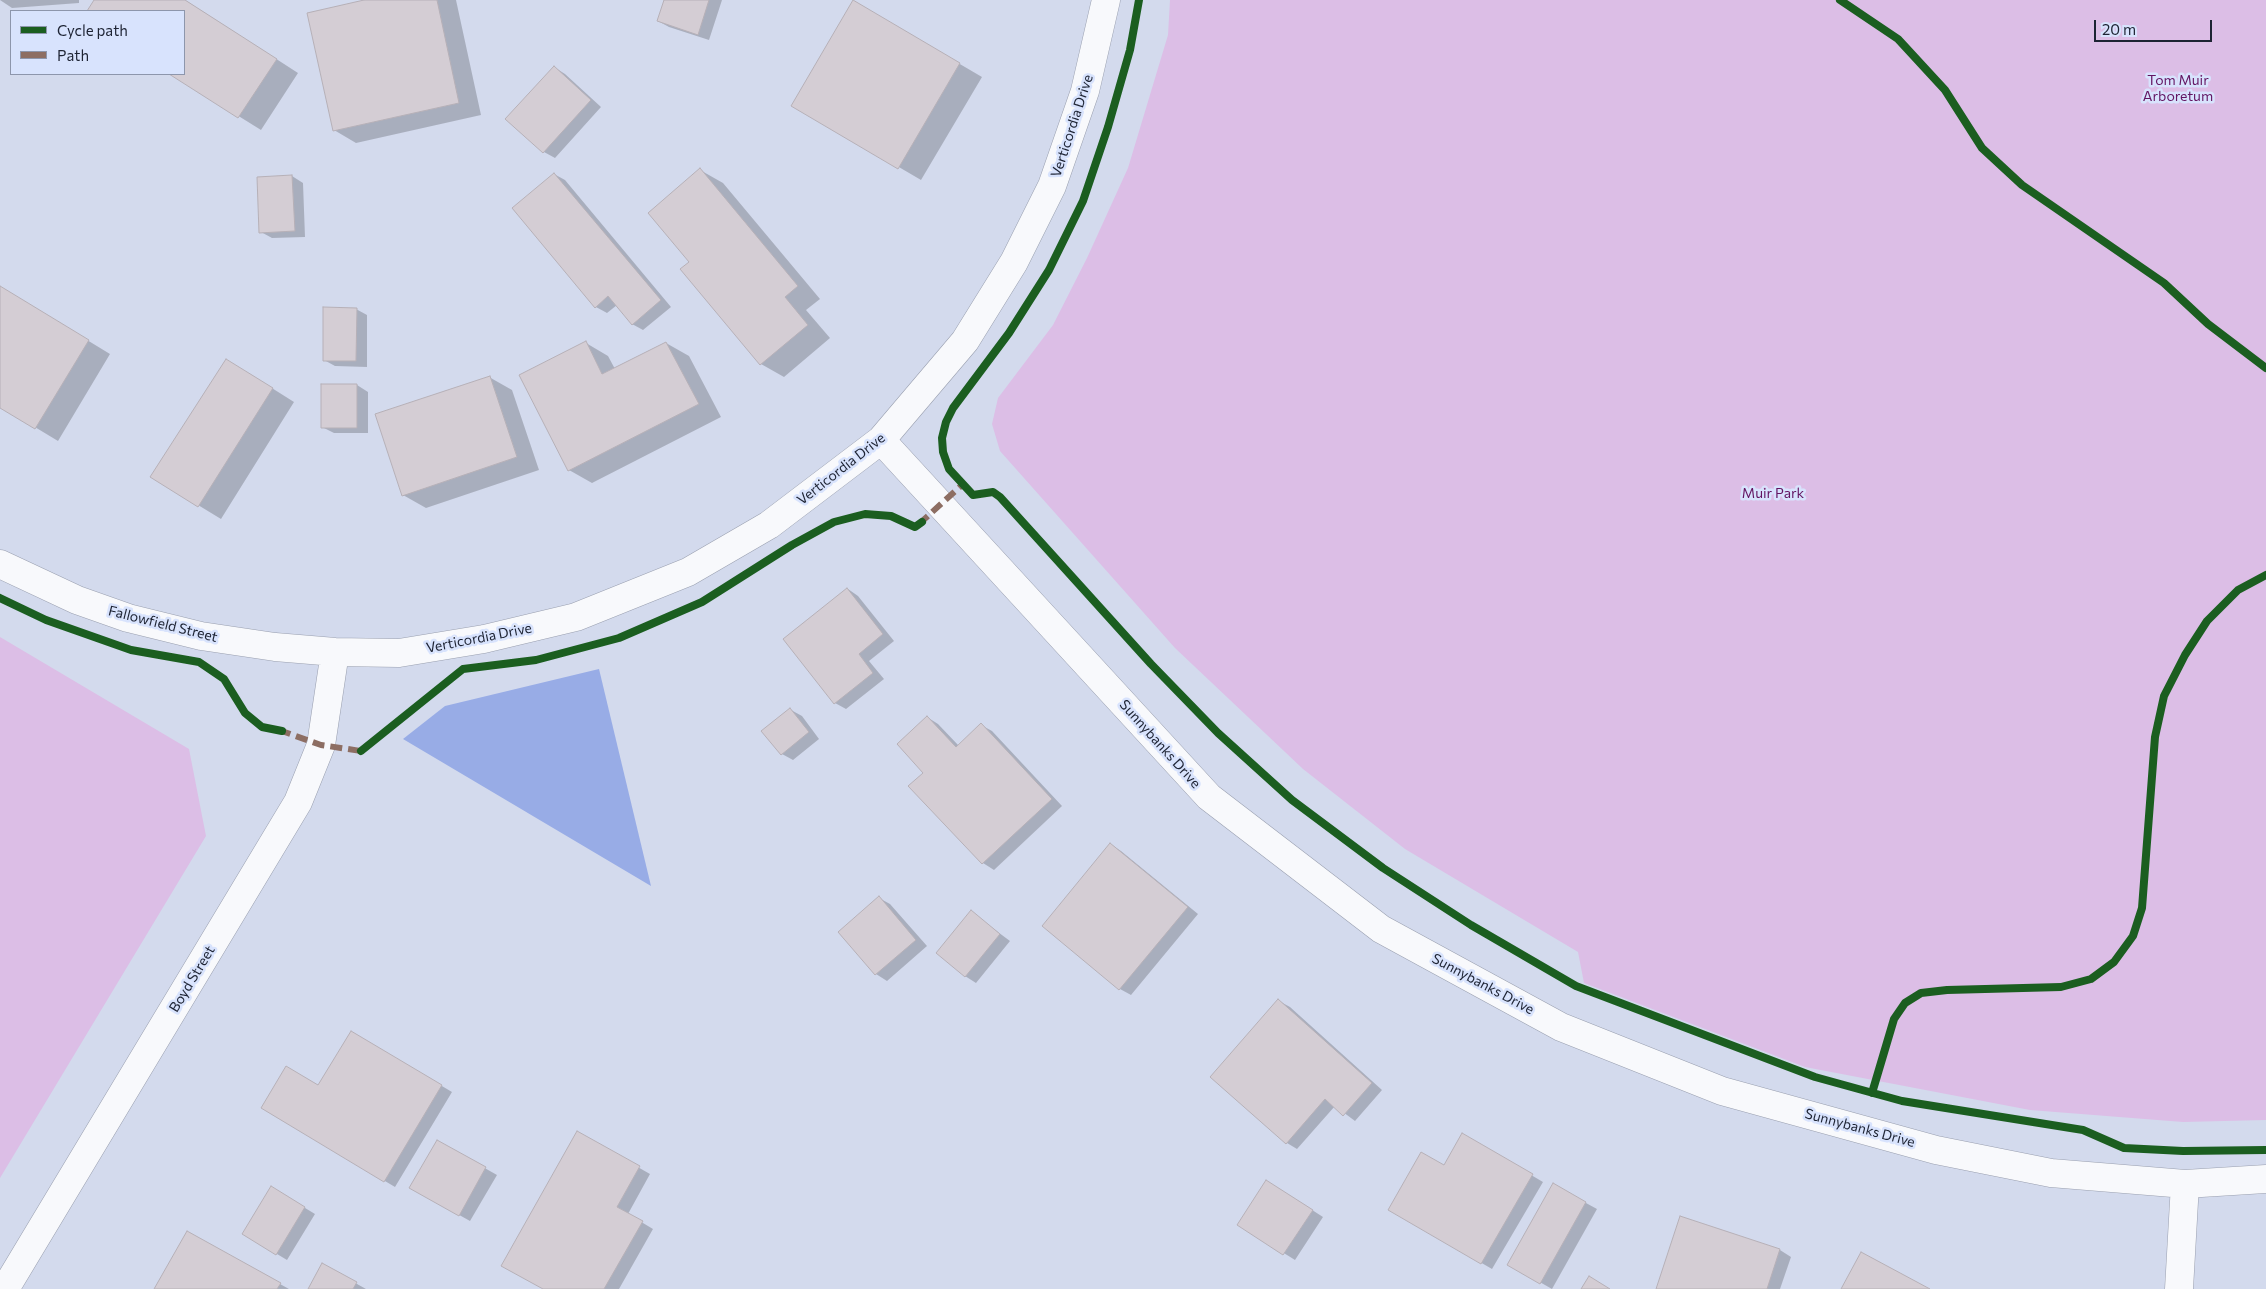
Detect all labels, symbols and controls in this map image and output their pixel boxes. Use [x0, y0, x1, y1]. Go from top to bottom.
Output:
legend [10, 10, 185, 75]
scale bar [2096, 10, 2214, 42]
text: 20 m [2102, 20, 2136, 38]
text: Cycle path [57, 21, 128, 39]
text: Path [57, 46, 89, 64]
street label: Verticordia Drive [1047, 72, 1097, 180]
park label: Tom Muir Arboretum [2143, 72, 2213, 104]
street label: Verticordia Drive [794, 429, 888, 509]
park label: Muir Park [1742, 485, 1804, 501]
street label: Fallowfield Street [107, 602, 219, 646]
street label: Verticordia Drive [425, 620, 533, 656]
street label: Sunnybanks Drive [1116, 696, 1204, 792]
street label: Boyd Street [166, 943, 218, 1015]
street label: Sunnybanks Drive [1429, 950, 1537, 1018]
street label: Sunnybanks Drive [1803, 1105, 1917, 1151]

